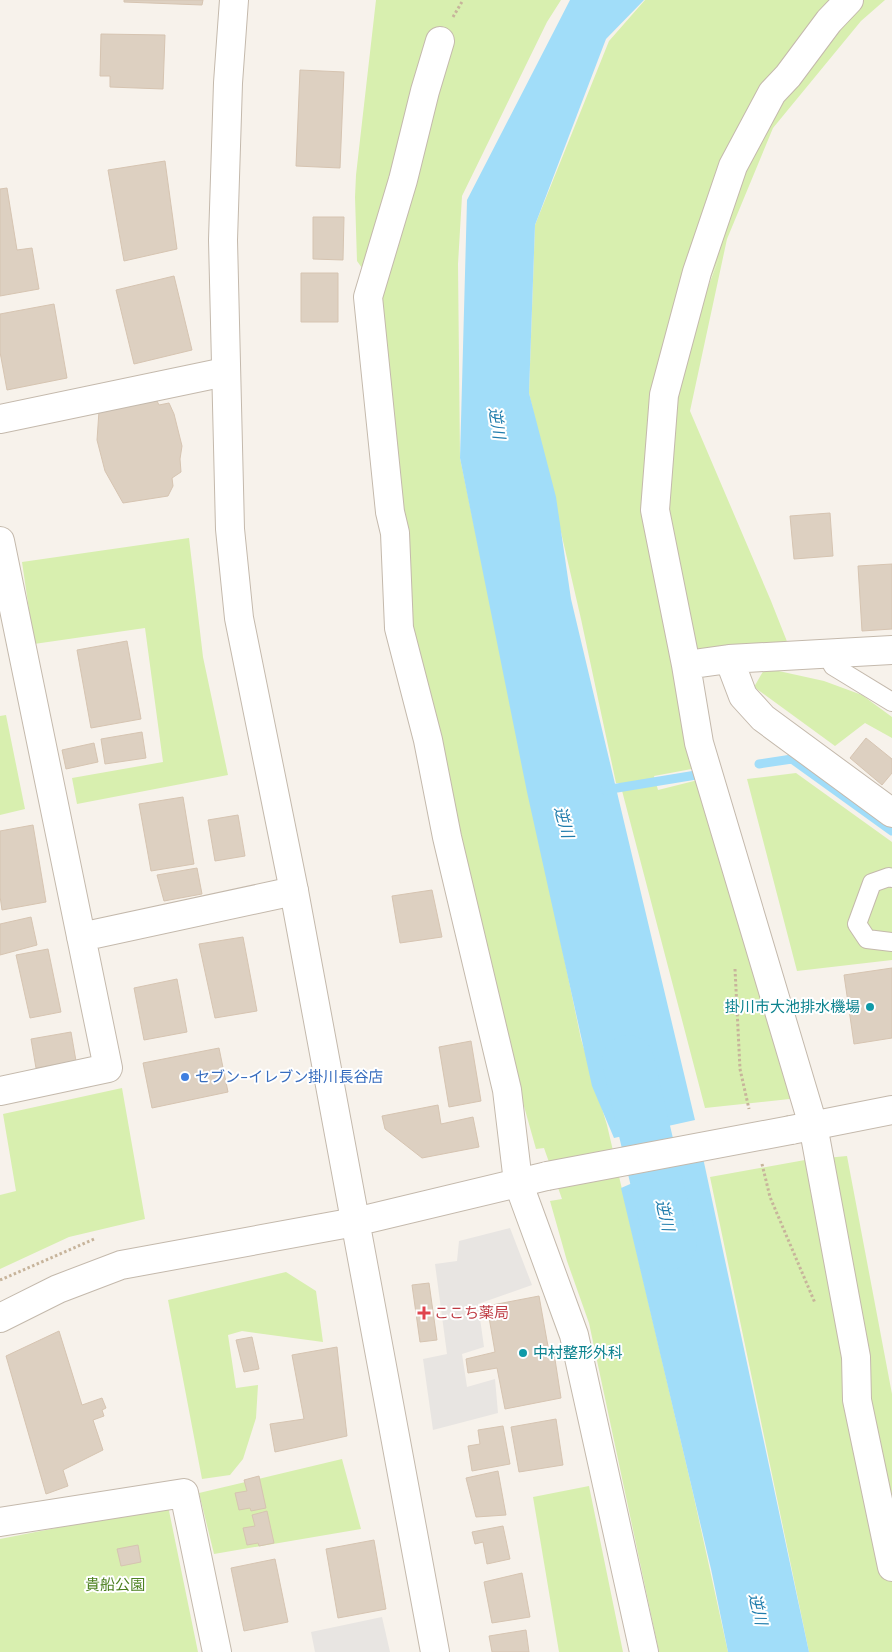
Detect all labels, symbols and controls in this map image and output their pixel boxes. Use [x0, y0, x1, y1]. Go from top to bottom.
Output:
water label: 逆川 [484, 406, 510, 442]
water label: 逆川 [550, 804, 579, 842]
place label: 掛川市大池排水機場 [725, 997, 860, 1017]
marker: 掛川市大池排水機場 [864, 1001, 876, 1013]
place label: セブン−イレブン掛川長谷店 [195, 1067, 383, 1087]
marker: セブン−イレブン掛川長谷店 [179, 1071, 191, 1083]
water label: 逆川 [651, 1197, 679, 1235]
place label: ここち薬局 [434, 1303, 509, 1323]
marker: ここち薬局 [418, 1307, 430, 1319]
place label: 中村整形外科 [533, 1343, 623, 1363]
marker: 中村整形外科 [517, 1347, 529, 1359]
park label: 貴船公園 [85, 1575, 145, 1595]
water label: 逆川 [744, 1591, 772, 1629]

